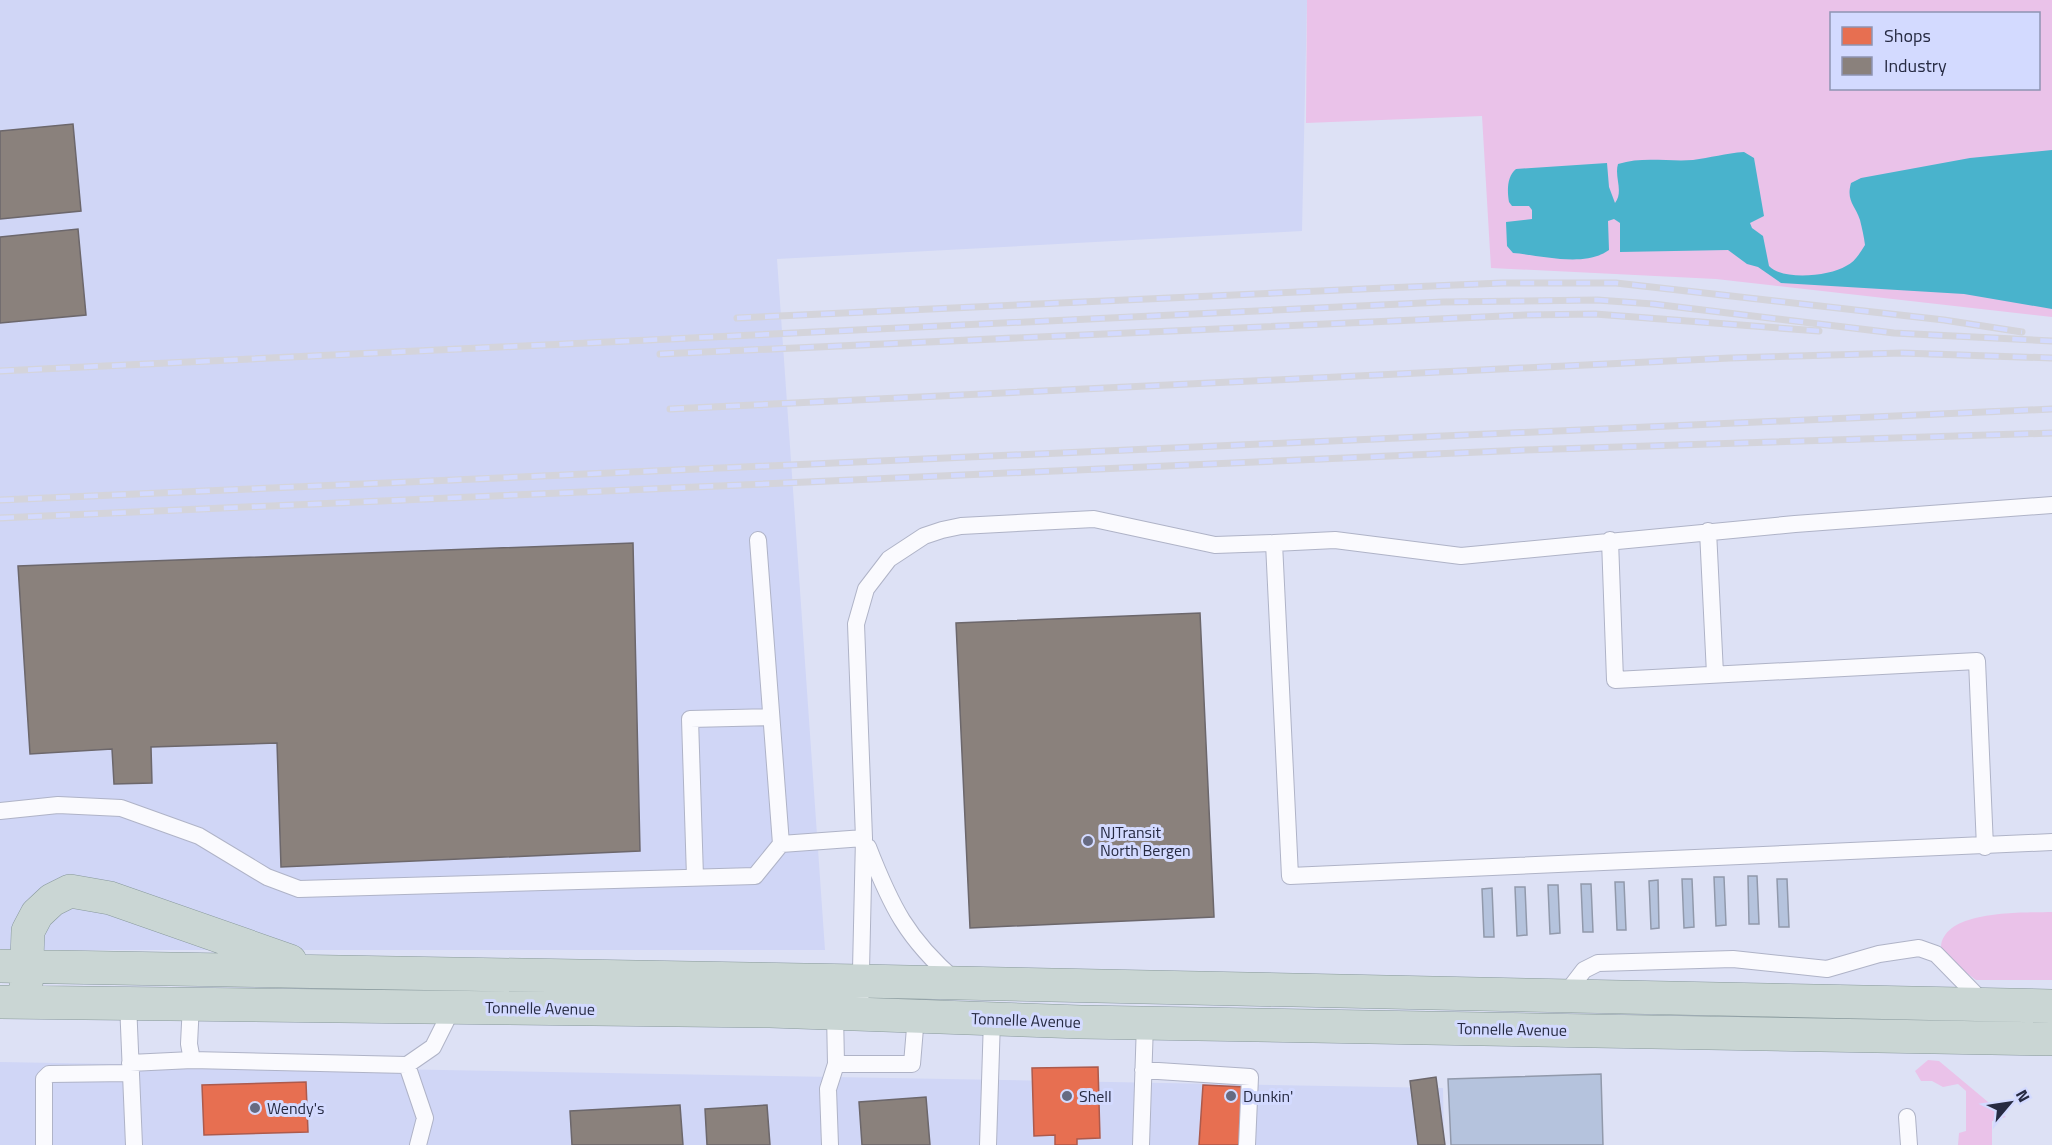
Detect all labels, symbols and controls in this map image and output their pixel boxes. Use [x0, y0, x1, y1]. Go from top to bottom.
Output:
legend [1830, 12, 2040, 90]
text: Shops [1884, 22, 1931, 49]
text: Industry [1884, 52, 1947, 79]
place label: NJTransit North Bergen [1100, 820, 1191, 862]
marker: NJTransit North Bergen [1081, 834, 1095, 848]
street label: Tonnelle Avenue [485, 995, 595, 1021]
street label: Tonnelle Avenue [971, 1006, 1081, 1034]
street label: Tonnelle Avenue [1457, 1016, 1567, 1042]
north arrow [1980, 1073, 2040, 1133]
place label: Shell [1079, 1084, 1112, 1108]
place label: Dunkin' [1243, 1084, 1293, 1108]
text: N [2010, 1085, 2036, 1106]
marker: Shell [1060, 1089, 1074, 1103]
marker: Dunkin' [1224, 1089, 1238, 1103]
place label: Wendy's [267, 1096, 324, 1120]
marker: Wendy's [248, 1101, 262, 1115]

